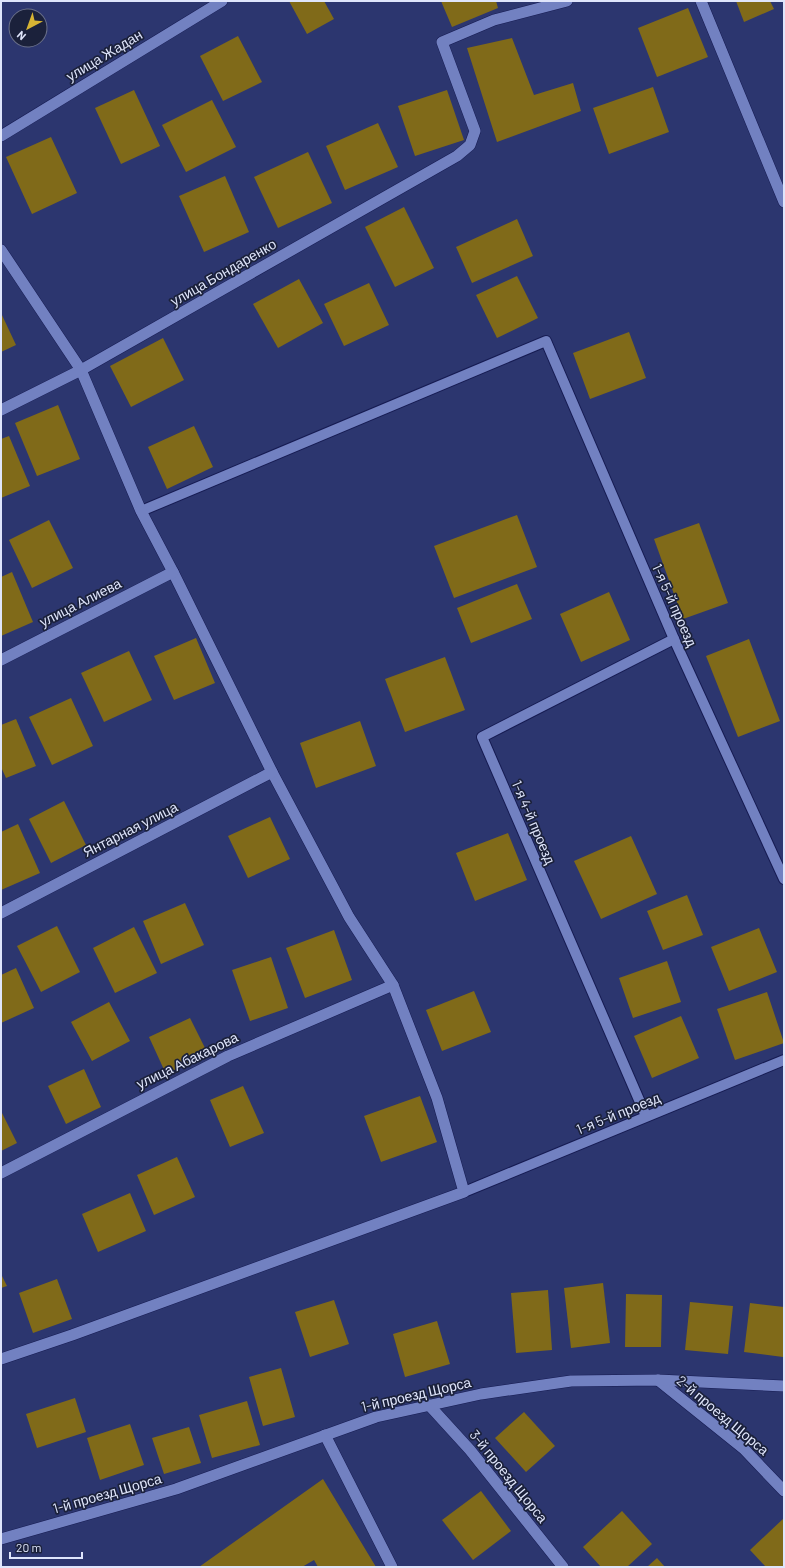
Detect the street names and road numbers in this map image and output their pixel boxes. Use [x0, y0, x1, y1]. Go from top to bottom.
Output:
street label: улица Жадан [63, 26, 145, 84]
street label: улица Бондаренко [167, 235, 279, 309]
street label: 1-я 5-й проезд [649, 561, 701, 649]
street label: улица Алиева [36, 574, 124, 630]
street label: 1-я 4-й проезд [509, 777, 559, 867]
street label: Янтарная улица [80, 798, 180, 860]
street label: улица Абакарова [133, 1028, 241, 1092]
street label: 1-я 5-й проезд [574, 1088, 662, 1138]
street label: 2-й проезд Щорса [674, 1372, 773, 1459]
street label: 1-й проезд Щорса [359, 1373, 473, 1415]
street label: 3-й проезд Щорса [466, 1426, 552, 1526]
street label: 1-й проезд Щорса [51, 1469, 163, 1517]

